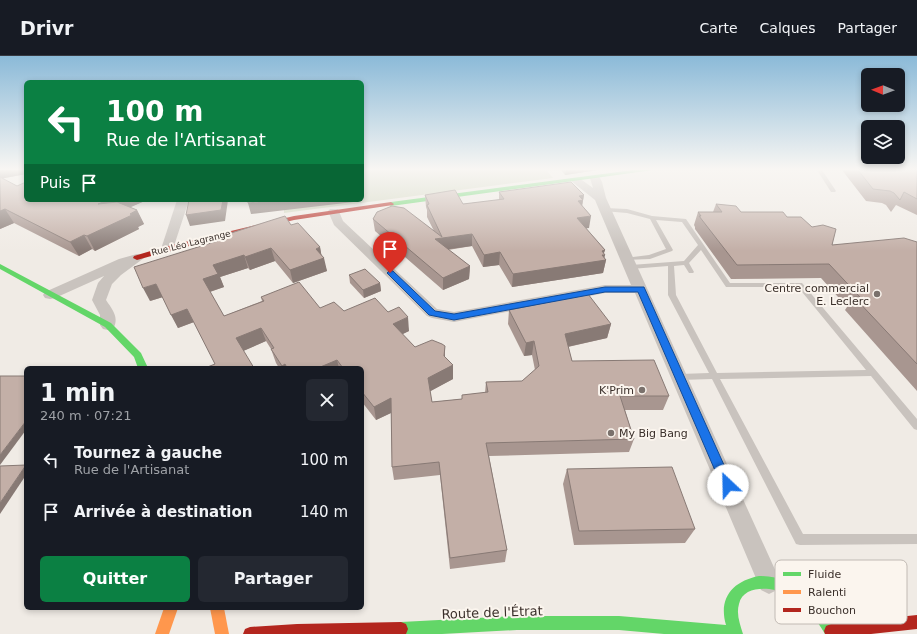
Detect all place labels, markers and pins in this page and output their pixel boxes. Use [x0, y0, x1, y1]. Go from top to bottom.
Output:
pin [373, 232, 407, 273]
place label: Centre commercial E. Leclerc [765, 282, 869, 308]
marker: Centre commercial E. Leclerc [872, 289, 882, 299]
place label: K'Prim [599, 384, 634, 397]
marker: K'Prim [637, 385, 647, 395]
place label: My Big Bang [619, 427, 688, 440]
marker: My Big Bang [606, 428, 616, 438]

